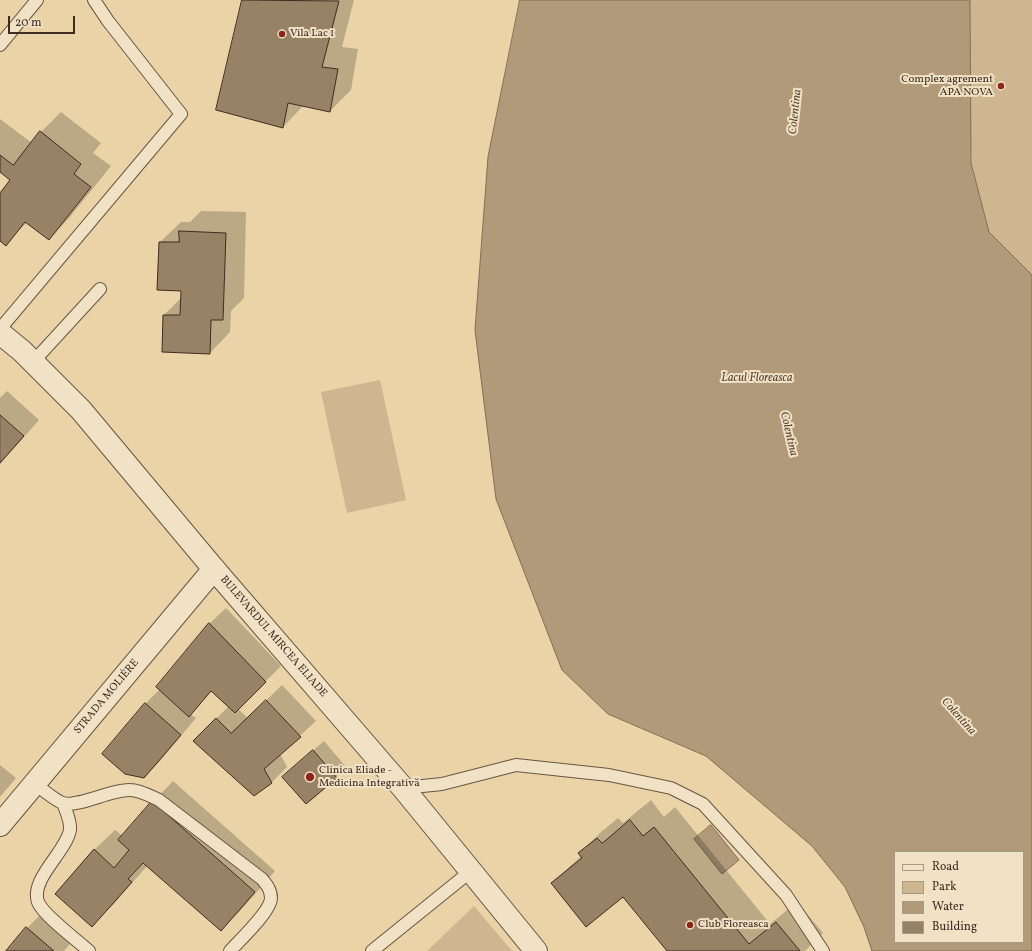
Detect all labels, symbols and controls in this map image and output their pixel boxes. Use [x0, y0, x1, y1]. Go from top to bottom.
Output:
scale bar [10, 8, 77, 34]
text: 20 m [15, 15, 42, 31]
place label: Vila Lac 1 [290, 27, 334, 41]
marker: Vila Lac 1 [277, 29, 287, 39]
place label: Complex agrement APA NOVA [901, 73, 993, 99]
marker: Complex agrement APA NOVA [996, 81, 1006, 91]
water label: Colentina [786, 89, 806, 135]
water label: Lacul Floreasca [721, 372, 793, 386]
water label: Colentina [776, 410, 800, 458]
street label: BULEVARDUL MIRCEA ELIADE [217, 574, 329, 700]
street label: STRADA MOLIÉRE [72, 657, 142, 737]
water label: Colentina [937, 695, 979, 739]
place label: Clinica Eliade - Medicina Integrativă [319, 764, 420, 790]
marker: Clinica Eliade - Medicina Integrativă [304, 771, 316, 783]
legend [894, 851, 1024, 943]
text: Road [932, 859, 959, 875]
text: Park [932, 879, 957, 895]
text: Water [932, 899, 964, 915]
place label: Club Floreasca [698, 918, 769, 932]
text: Building [932, 919, 977, 935]
marker: Club Floreasca [685, 920, 695, 930]

